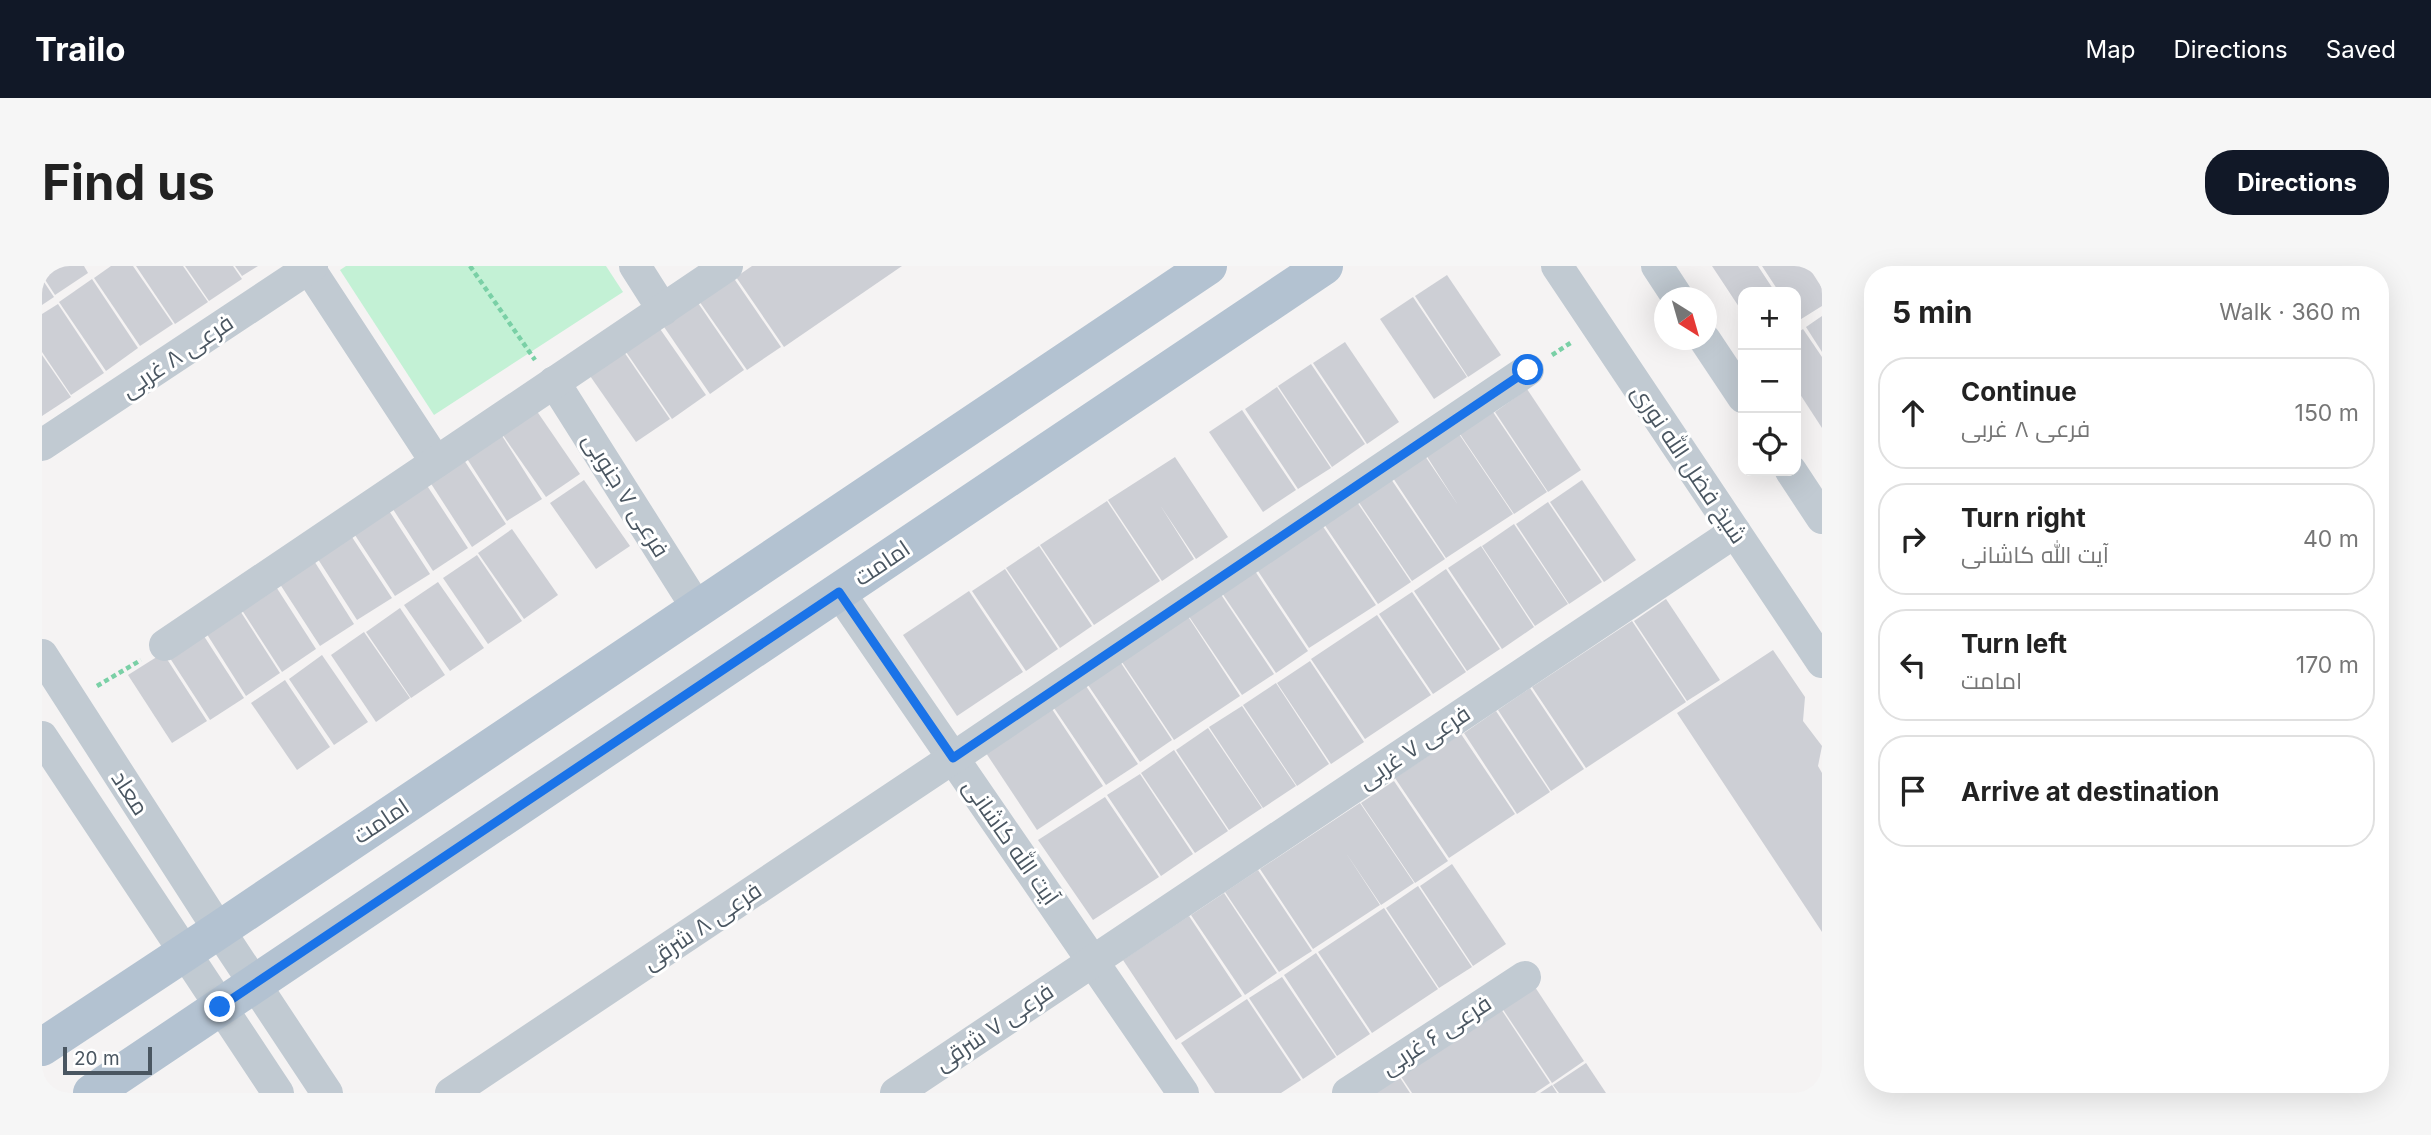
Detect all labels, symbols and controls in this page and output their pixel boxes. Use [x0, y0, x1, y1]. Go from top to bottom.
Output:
text: Trailo [35, 29, 125, 69]
text: Map [2086, 35, 2135, 64]
text: Directions [2173, 35, 2288, 64]
text: Saved [2326, 35, 2396, 64]
button: Directions [2205, 150, 2389, 215]
text: Find us [42, 153, 215, 212]
north arrow [1654, 287, 1717, 350]
map controls [1738, 287, 1801, 476]
button: + [1738, 287, 1801, 350]
text: 5 min [1892, 294, 1972, 330]
text: Walk · 360 m [2219, 298, 2361, 326]
street label: فرعی ۸ غربی [116, 308, 238, 404]
button: − [1738, 350, 1801, 413]
route start [1512, 354, 1543, 385]
text: Continue [1961, 376, 2077, 407]
street label: شیخ فضل الله نوری [1624, 379, 1753, 550]
icon: ahead [1894, 394, 1932, 432]
text: 150 m [2295, 399, 2359, 427]
button: locate [1738, 413, 1801, 476]
text: فرعی ۸ غربی [1961, 415, 2090, 443]
street label: فرعی ۷ جنوبی [577, 428, 675, 562]
text: Turn right [1961, 502, 2086, 533]
icon: right [1894, 520, 1932, 558]
text: 40 m [2303, 525, 2359, 553]
street label: امامت [849, 534, 915, 592]
text: آیت الله کاشانی [1961, 541, 2109, 569]
text: Turn left [1961, 628, 2067, 659]
icon: left [1894, 646, 1932, 684]
text: 170 m [2296, 651, 2359, 679]
text: امامت [1961, 667, 2022, 695]
street label: فرعی ۷ غربی [1353, 699, 1475, 795]
street label: معاد [105, 766, 155, 820]
icon: arrive [1894, 772, 1932, 810]
street label: آیت الله کاشانی [957, 773, 1066, 911]
text: Arrive at destination [1961, 776, 2220, 807]
street label: امامت [348, 792, 414, 850]
street label: فرعی ۸ شرقی [637, 876, 767, 976]
street label: فرعی ۷ شرقی [929, 977, 1059, 1077]
street label: فرعی ۶ غربی [1376, 989, 1496, 1081]
route end [204, 991, 235, 1022]
scale bar [63, 1044, 152, 1076]
text: 20 m [74, 1047, 120, 1070]

